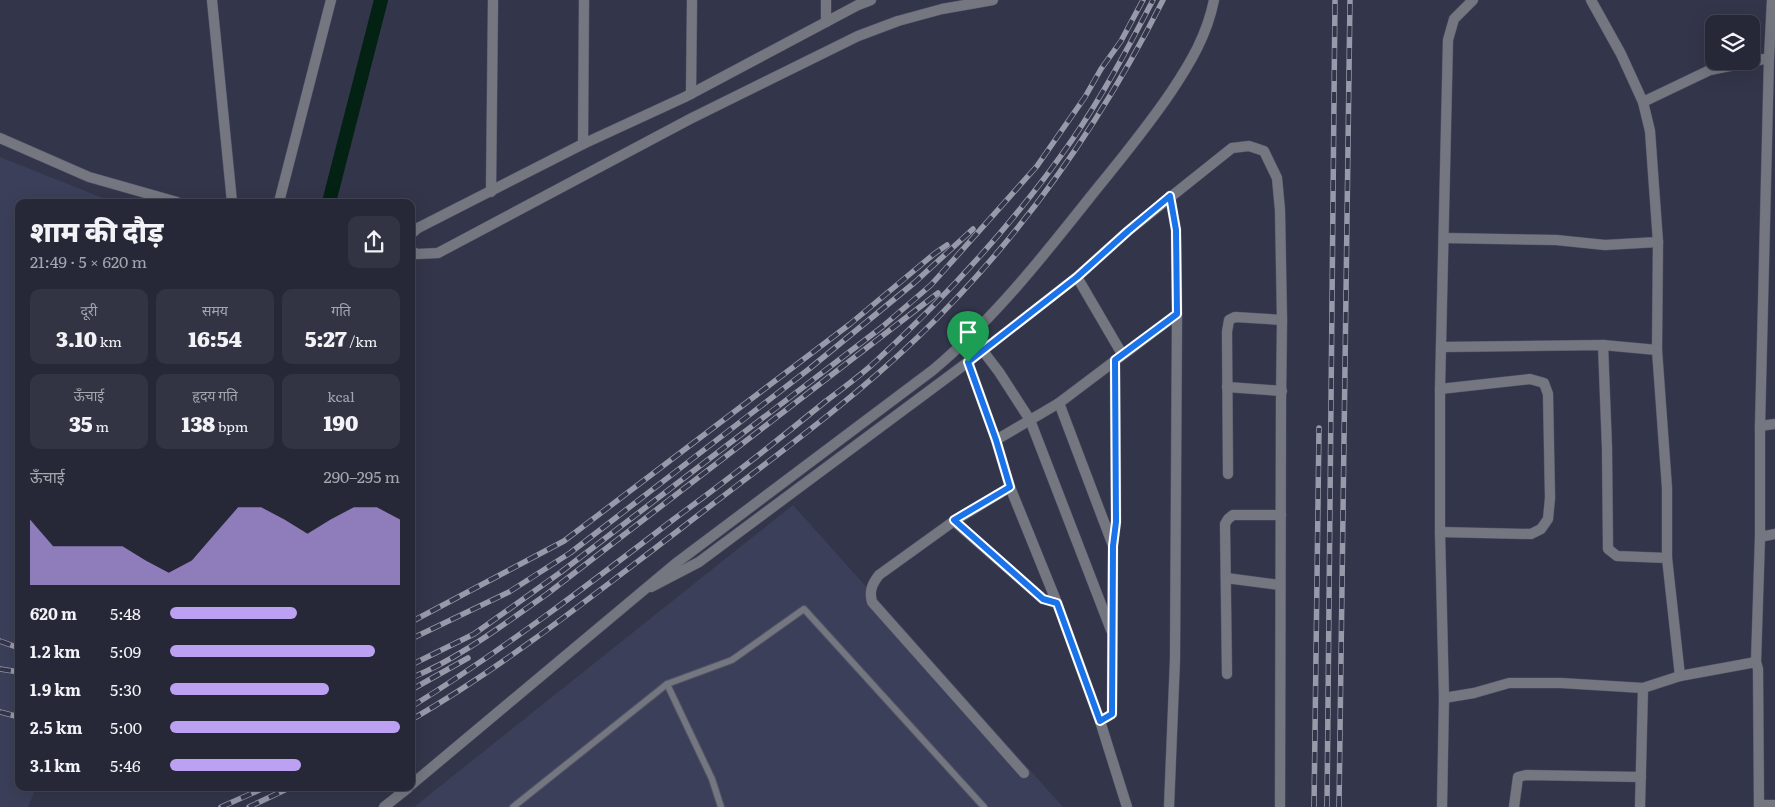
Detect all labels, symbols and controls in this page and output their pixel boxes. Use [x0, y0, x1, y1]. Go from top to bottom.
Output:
map controls [1705, 15, 1760, 70]
button: layers [1705, 15, 1760, 70]
text: शाम की दौड़ [30, 209, 163, 251]
button: share [348, 216, 400, 268]
text: 21:49 · 5 × 620 m [30, 249, 147, 273]
text: दूरी [81, 300, 97, 320]
text: समय [202, 300, 228, 320]
text: गति [331, 300, 351, 320]
pin [947, 311, 989, 362]
icon: arrive [954, 318, 982, 346]
text: 3.10 [56, 322, 97, 353]
text: 16:54 [188, 322, 242, 353]
text: 5:27 [305, 322, 347, 353]
text: km [97, 331, 122, 351]
text: /km [347, 331, 377, 351]
text: ऊँचाई [74, 385, 104, 405]
text: हृदय गति [192, 385, 238, 405]
text: kcal [327, 386, 355, 406]
text: 190 [324, 406, 358, 437]
text: 35 [69, 407, 93, 438]
text: 138 [182, 407, 215, 438]
text: m [93, 416, 109, 436]
text: bpm [215, 416, 248, 436]
text: ऊँचाई [30, 464, 65, 488]
text: 290–295 m [324, 464, 400, 488]
text: 620 m [30, 601, 77, 625]
text: 5:48 [110, 601, 141, 625]
text: 1.2 km [30, 639, 80, 663]
text: 5:09 [110, 639, 141, 663]
text: 1.9 km [30, 677, 81, 701]
text: 5:30 [110, 677, 141, 701]
text: 2.5 km [30, 715, 82, 739]
text: 5:00 [110, 715, 142, 739]
text: 3.1 km [30, 753, 81, 777]
text: 5:46 [110, 753, 141, 777]

